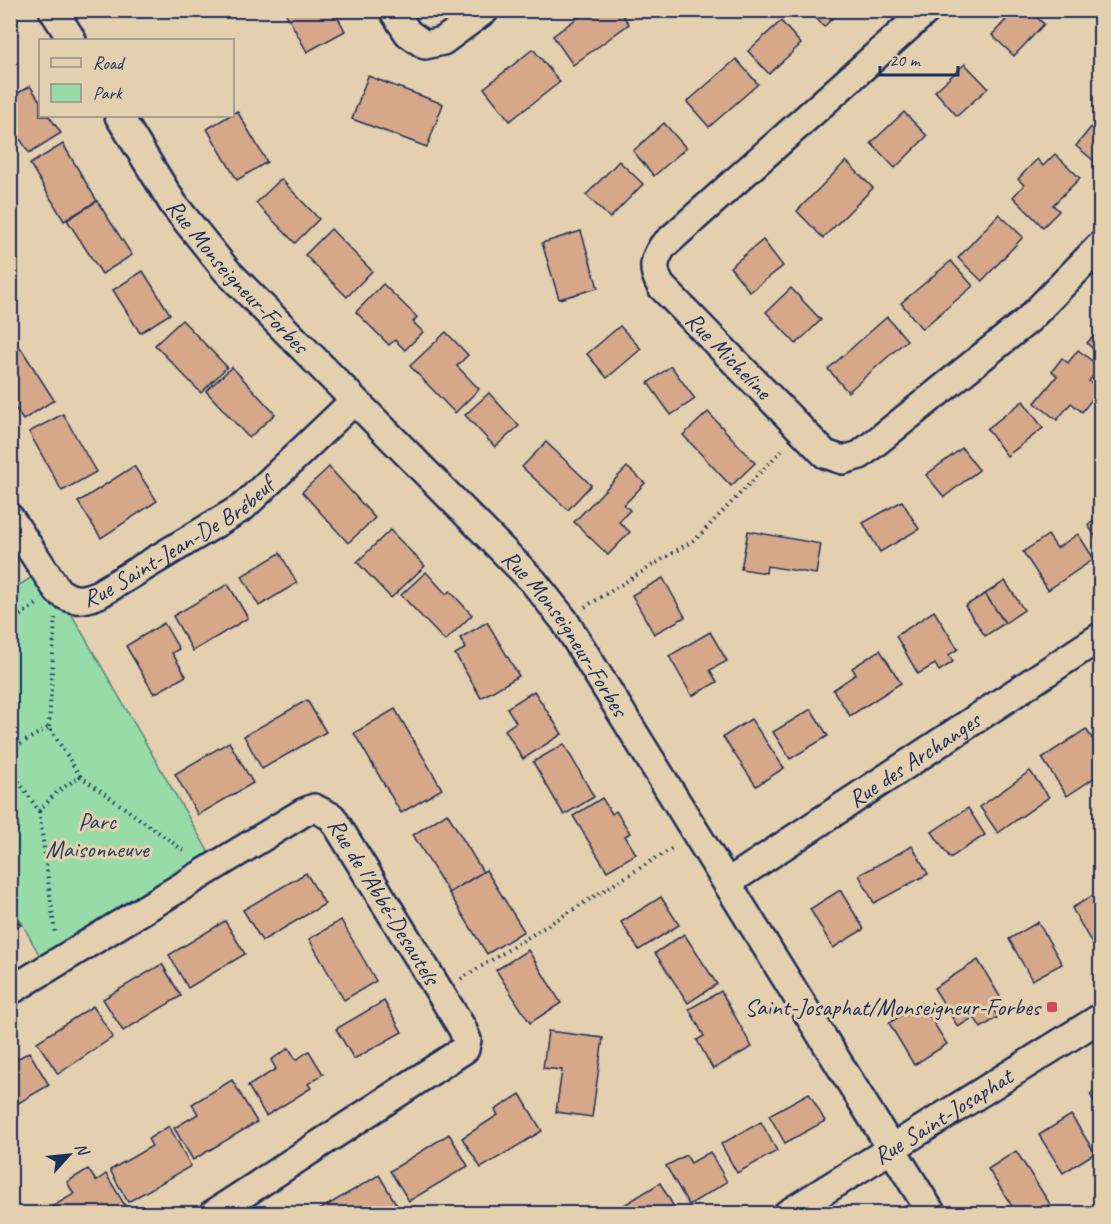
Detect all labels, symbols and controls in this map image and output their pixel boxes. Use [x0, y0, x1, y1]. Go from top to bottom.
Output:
legend [39, 39, 234, 117]
scale bar [880, 39, 958, 77]
text: 20 m [889, 49, 922, 71]
text: Road [93, 52, 126, 74]
text: Park [93, 82, 123, 104]
street label: Rue Monseigneur-Forbes [160, 193, 316, 361]
street label: Rue Micheline [679, 305, 780, 407]
street label: Rue Saint-Jean-De Brébeuf [80, 467, 284, 614]
street label: Rue Monseigneur-Forbes [496, 543, 636, 723]
street label: Rue des Archanges [842, 704, 987, 814]
park label: Parc Maisonneuve [46, 806, 151, 864]
street label: Rue de l'Abbé-Desautels [321, 812, 448, 992]
place label: Saint-Josaphat/Monseigneur-Forbes [745, 992, 1042, 1022]
marker: Saint-Josaphat/Monseigneur-Forbes [1045, 1000, 1059, 1014]
street label: Rue Saint-Josaphat [868, 1060, 1020, 1171]
north arrow [39, 1125, 99, 1185]
text: N [70, 1140, 94, 1160]

